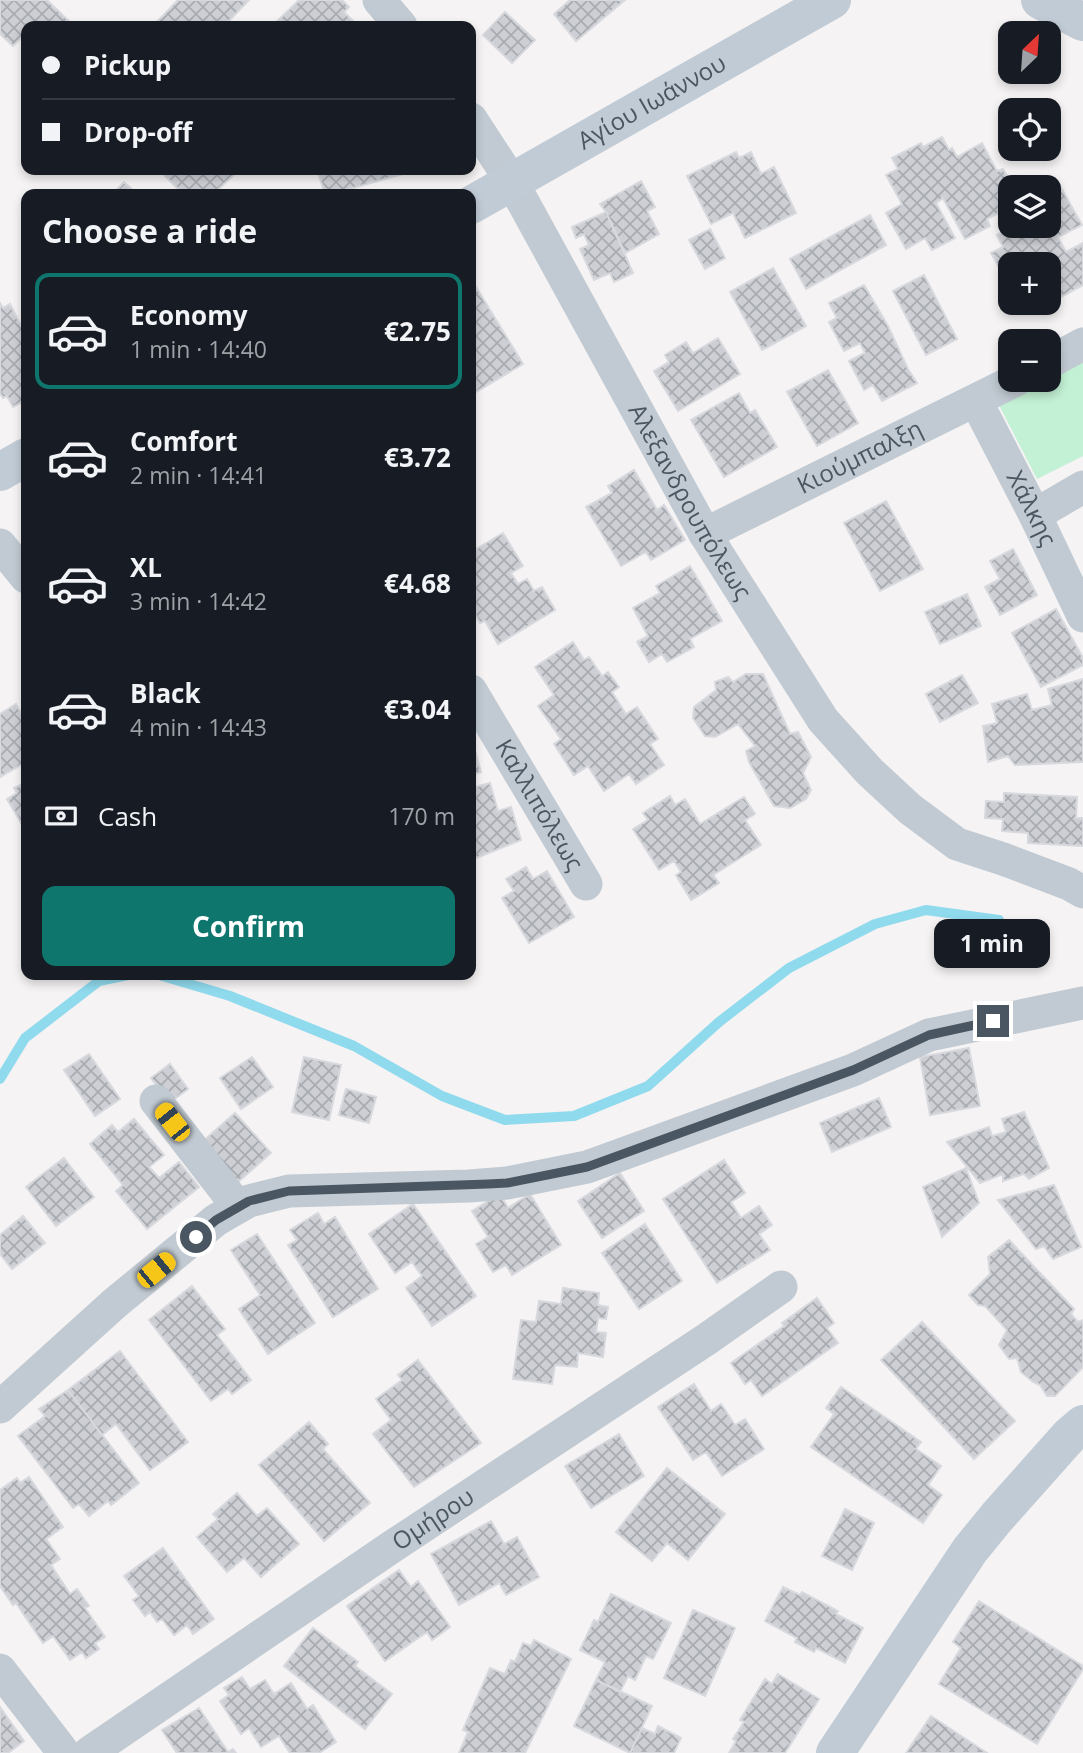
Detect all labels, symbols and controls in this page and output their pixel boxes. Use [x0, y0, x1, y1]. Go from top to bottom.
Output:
north arrow [998, 21, 1060, 84]
map controls [998, 21, 1061, 392]
street label: Αγίου Ιωάννου [571, 46, 731, 156]
text: Pickup [84, 47, 171, 83]
button: locate [998, 98, 1061, 161]
text: Drop-off [84, 114, 192, 150]
button: layers [998, 175, 1061, 238]
text: Choose a ride [42, 209, 257, 252]
button: + [998, 252, 1061, 315]
text: Economy [130, 297, 248, 333]
icon: car [46, 300, 109, 363]
text: €2.75 [384, 313, 451, 349]
button: − [998, 329, 1061, 392]
text: 1 min · 14:40 [130, 333, 267, 365]
street label: Αλεξανδρουπόλεως [622, 397, 760, 605]
street label: Κιούμπαλξη [791, 411, 928, 501]
text: Comfort [130, 423, 237, 459]
icon: car [46, 426, 109, 489]
text: €3.72 [384, 439, 451, 475]
text: 2 min · 14:41 [130, 459, 267, 491]
street label: Χάλκης [1000, 465, 1065, 551]
text: XL [130, 549, 162, 585]
icon: car [46, 552, 109, 615]
text: €4.68 [384, 565, 451, 601]
text: 3 min · 14:42 [130, 585, 267, 617]
text: Black [130, 675, 201, 711]
icon: car [46, 678, 109, 741]
text: €3.04 [384, 691, 451, 727]
text: 4 min · 14:43 [130, 711, 267, 743]
street label: Καλλιπόλεως [488, 733, 592, 876]
icon: cash [42, 797, 80, 835]
text: Cash [98, 798, 157, 834]
text: 170 m [388, 800, 455, 832]
button: Confirm [42, 886, 455, 966]
callout: 1 min [935, 920, 1051, 968]
text: 1 min [960, 927, 1024, 959]
route end [977, 1005, 1009, 1037]
car [151, 1099, 194, 1145]
route start [180, 1221, 212, 1253]
car [134, 1249, 179, 1291]
street label: Ομήρου [385, 1479, 480, 1557]

